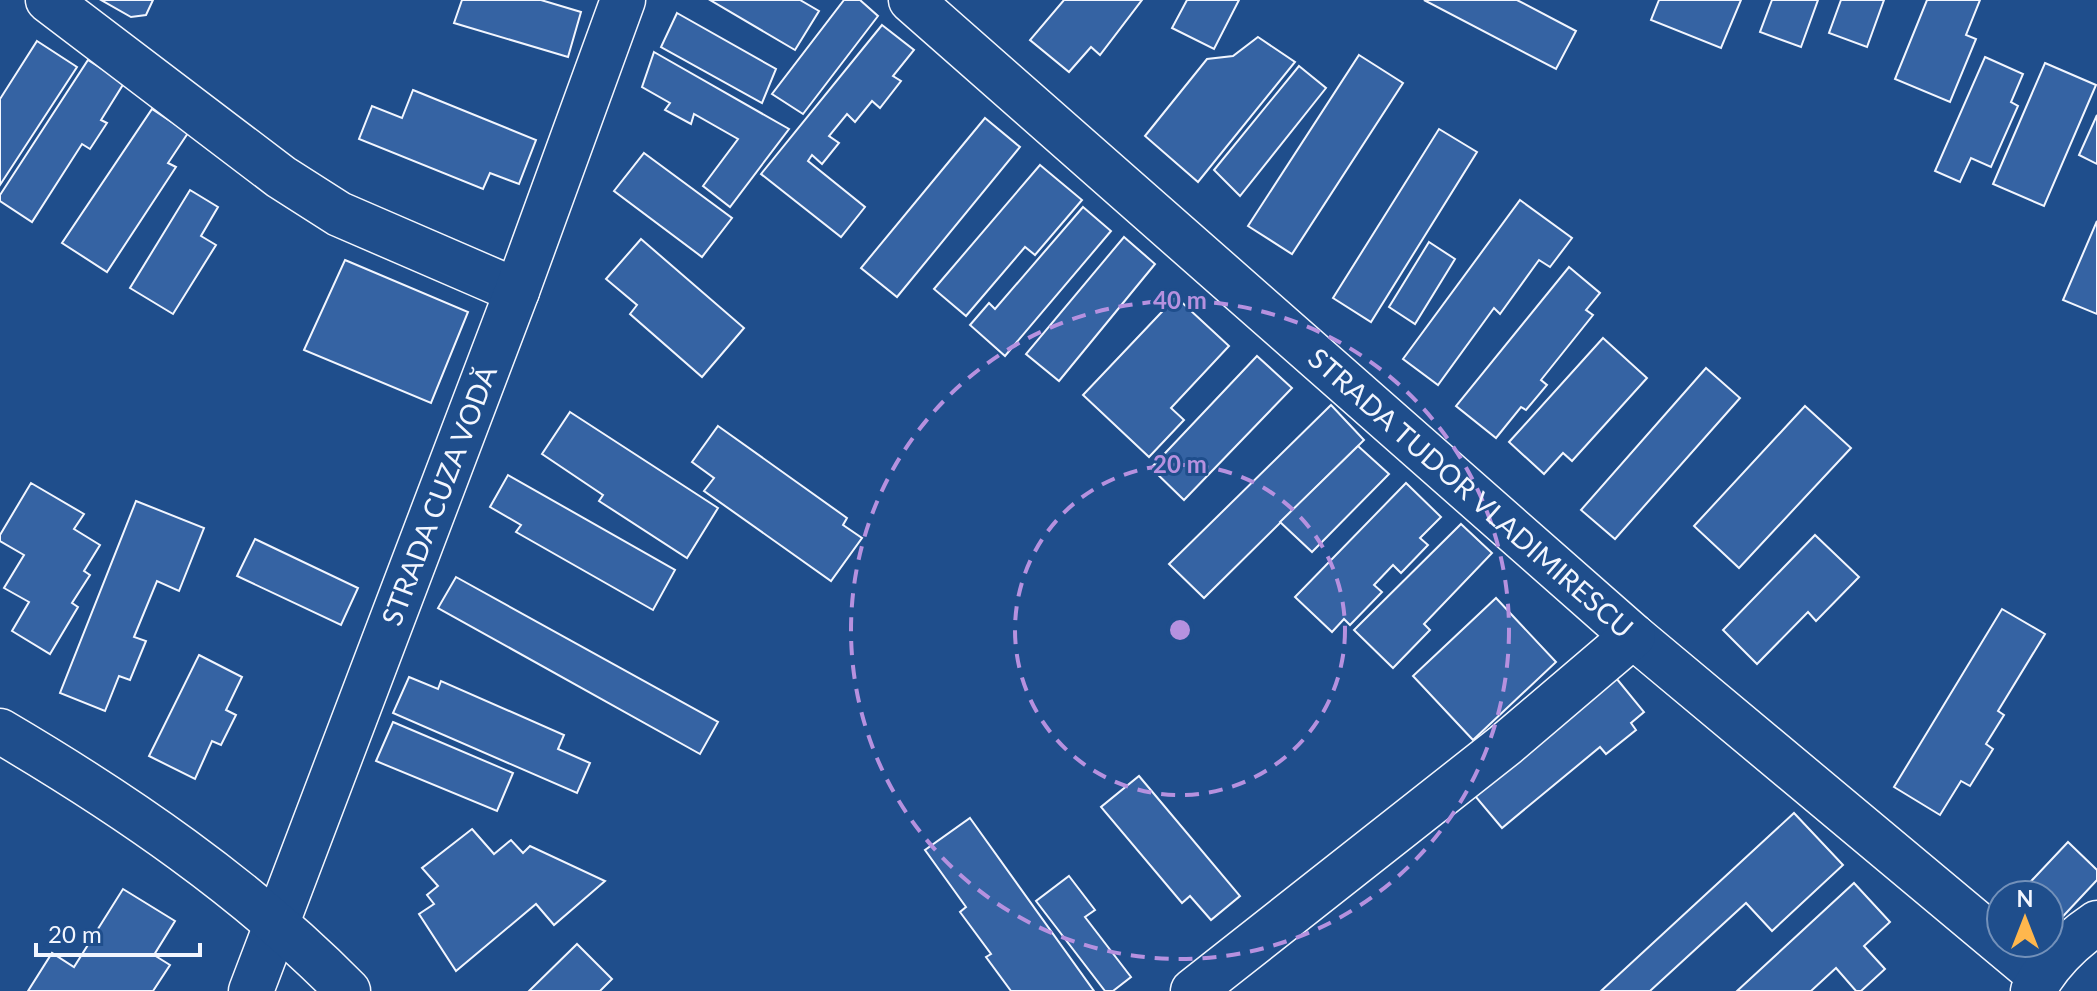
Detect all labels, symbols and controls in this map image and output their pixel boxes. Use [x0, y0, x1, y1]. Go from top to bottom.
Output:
text: 40 m [1153, 285, 1207, 314]
street label: STRADA TUDOR VLADIMIRESCU [1302, 340, 1641, 644]
street label: STRADA CUZA VODĂ [374, 361, 503, 630]
text: 20 m [1153, 449, 1207, 478]
centre of rings [1166, 616, 1194, 644]
north arrow [1985, 879, 2065, 959]
text: N [2017, 885, 2033, 912]
scale bar [36, 907, 200, 957]
text: 20 m [48, 919, 102, 948]

